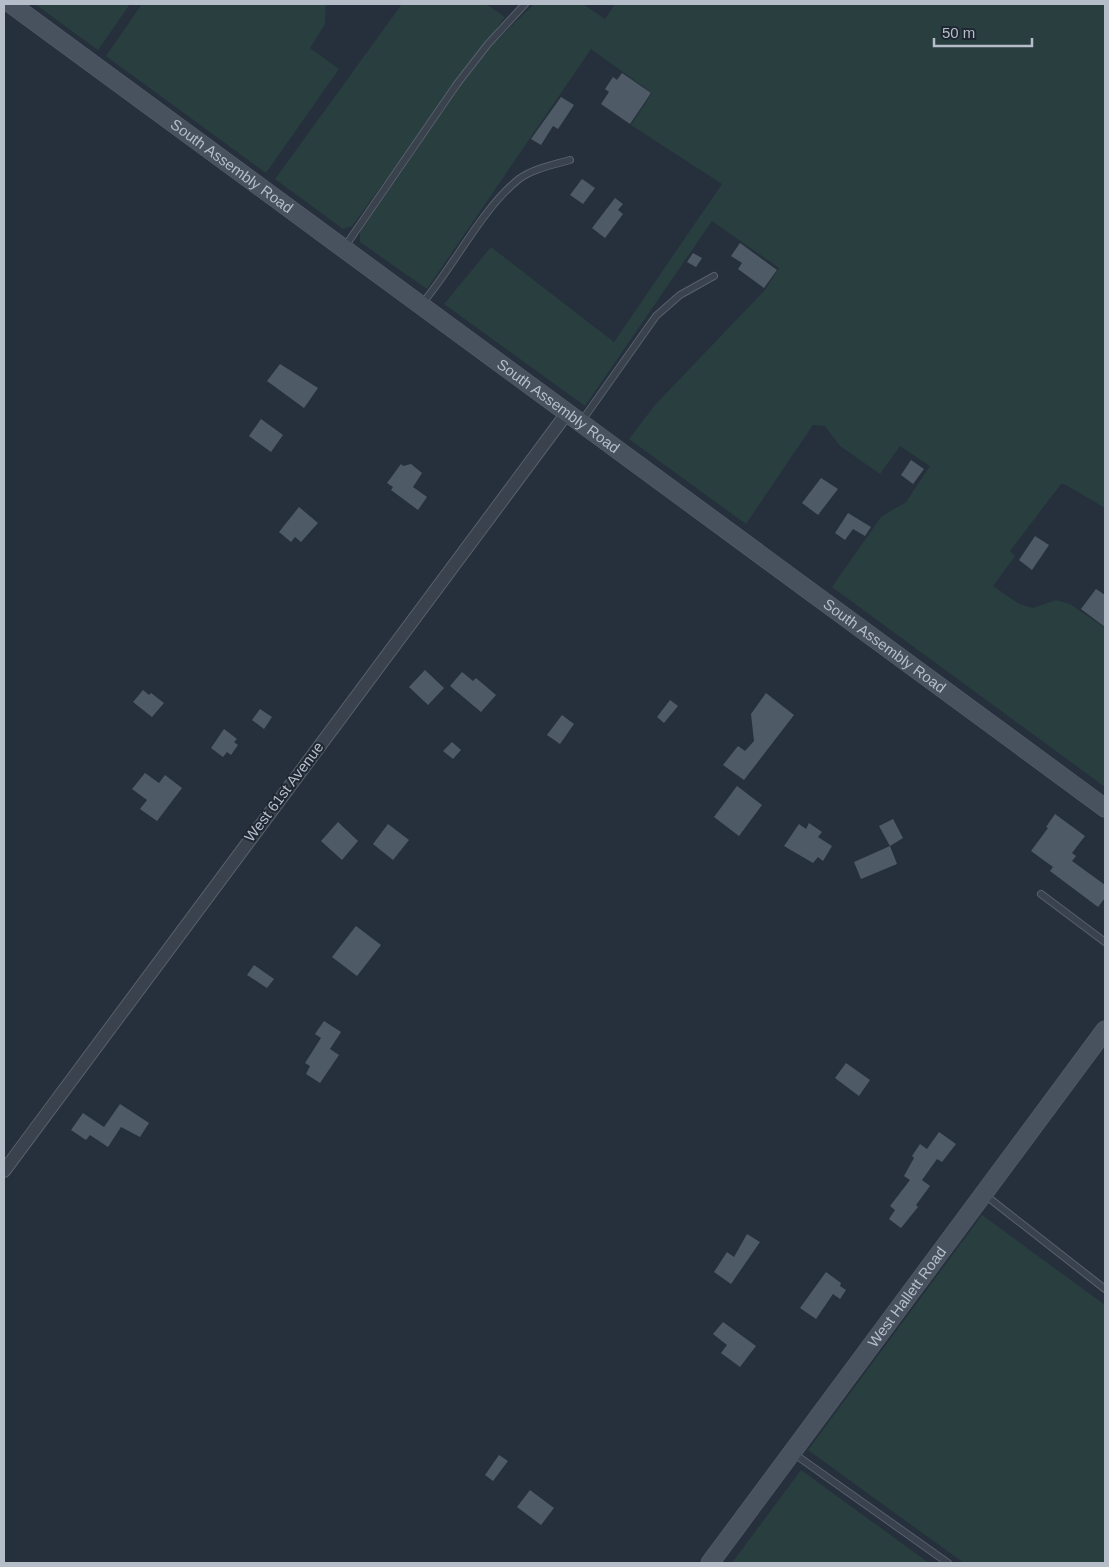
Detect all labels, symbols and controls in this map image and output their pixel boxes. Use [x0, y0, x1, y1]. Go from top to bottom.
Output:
scale bar [934, 15, 1032, 47]
text: 50 m [942, 24, 975, 41]
street label: South Assembly Road [168, 115, 297, 216]
street label: South Assembly Road [494, 355, 623, 456]
street label: South Assembly Road [820, 595, 949, 696]
street label: West 61st Avenue [241, 739, 327, 845]
street label: West Hallett Road [864, 1243, 949, 1350]

